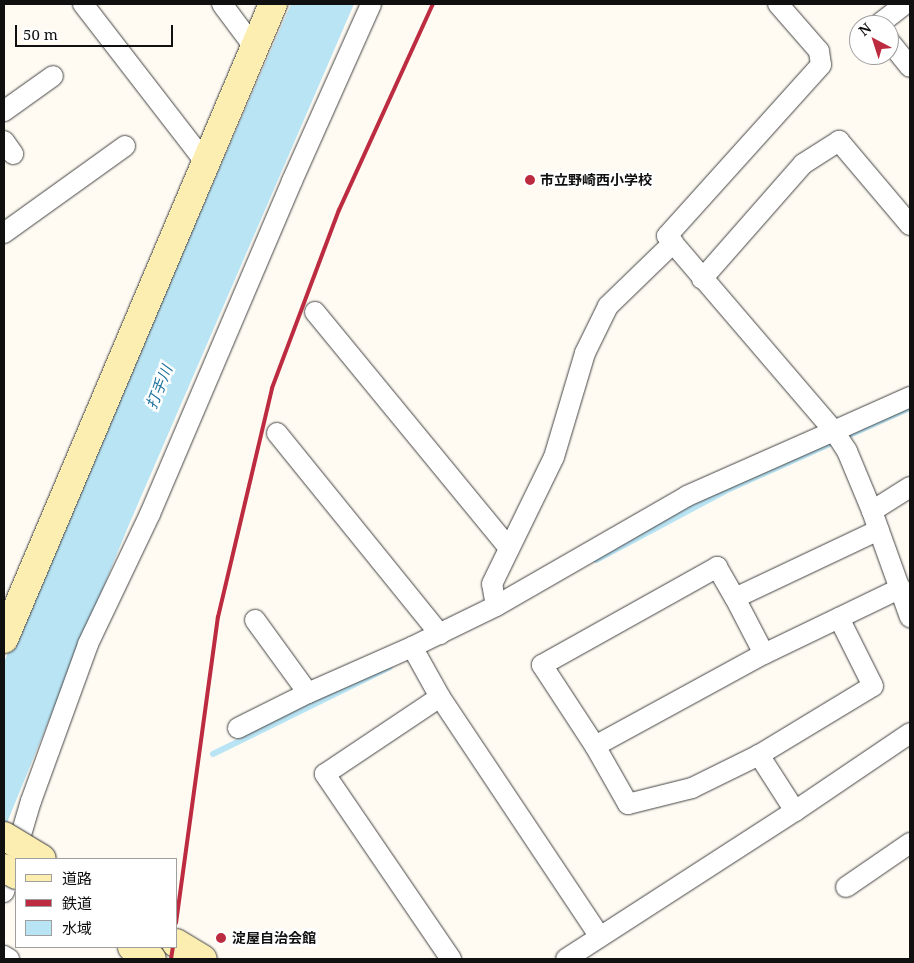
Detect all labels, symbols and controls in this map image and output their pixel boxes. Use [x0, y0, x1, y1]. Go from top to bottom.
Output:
scale bar [18, 15, 175, 47]
north arrow [849, 15, 899, 65]
text: N [854, 18, 875, 40]
text: 50 m [23, 24, 58, 44]
place label: 市立野崎西小学校 [540, 172, 652, 188]
marker: 市立野崎西小学校 [524, 174, 536, 186]
water label: 打手川 [142, 363, 176, 411]
legend [15, 858, 178, 948]
text: 道路 [62, 868, 92, 888]
text: 鉄道 [62, 893, 92, 913]
text: 水域 [62, 918, 92, 938]
place label: 淀屋自治会館 [232, 930, 316, 946]
marker: 淀屋自治会館 [214, 931, 228, 945]

